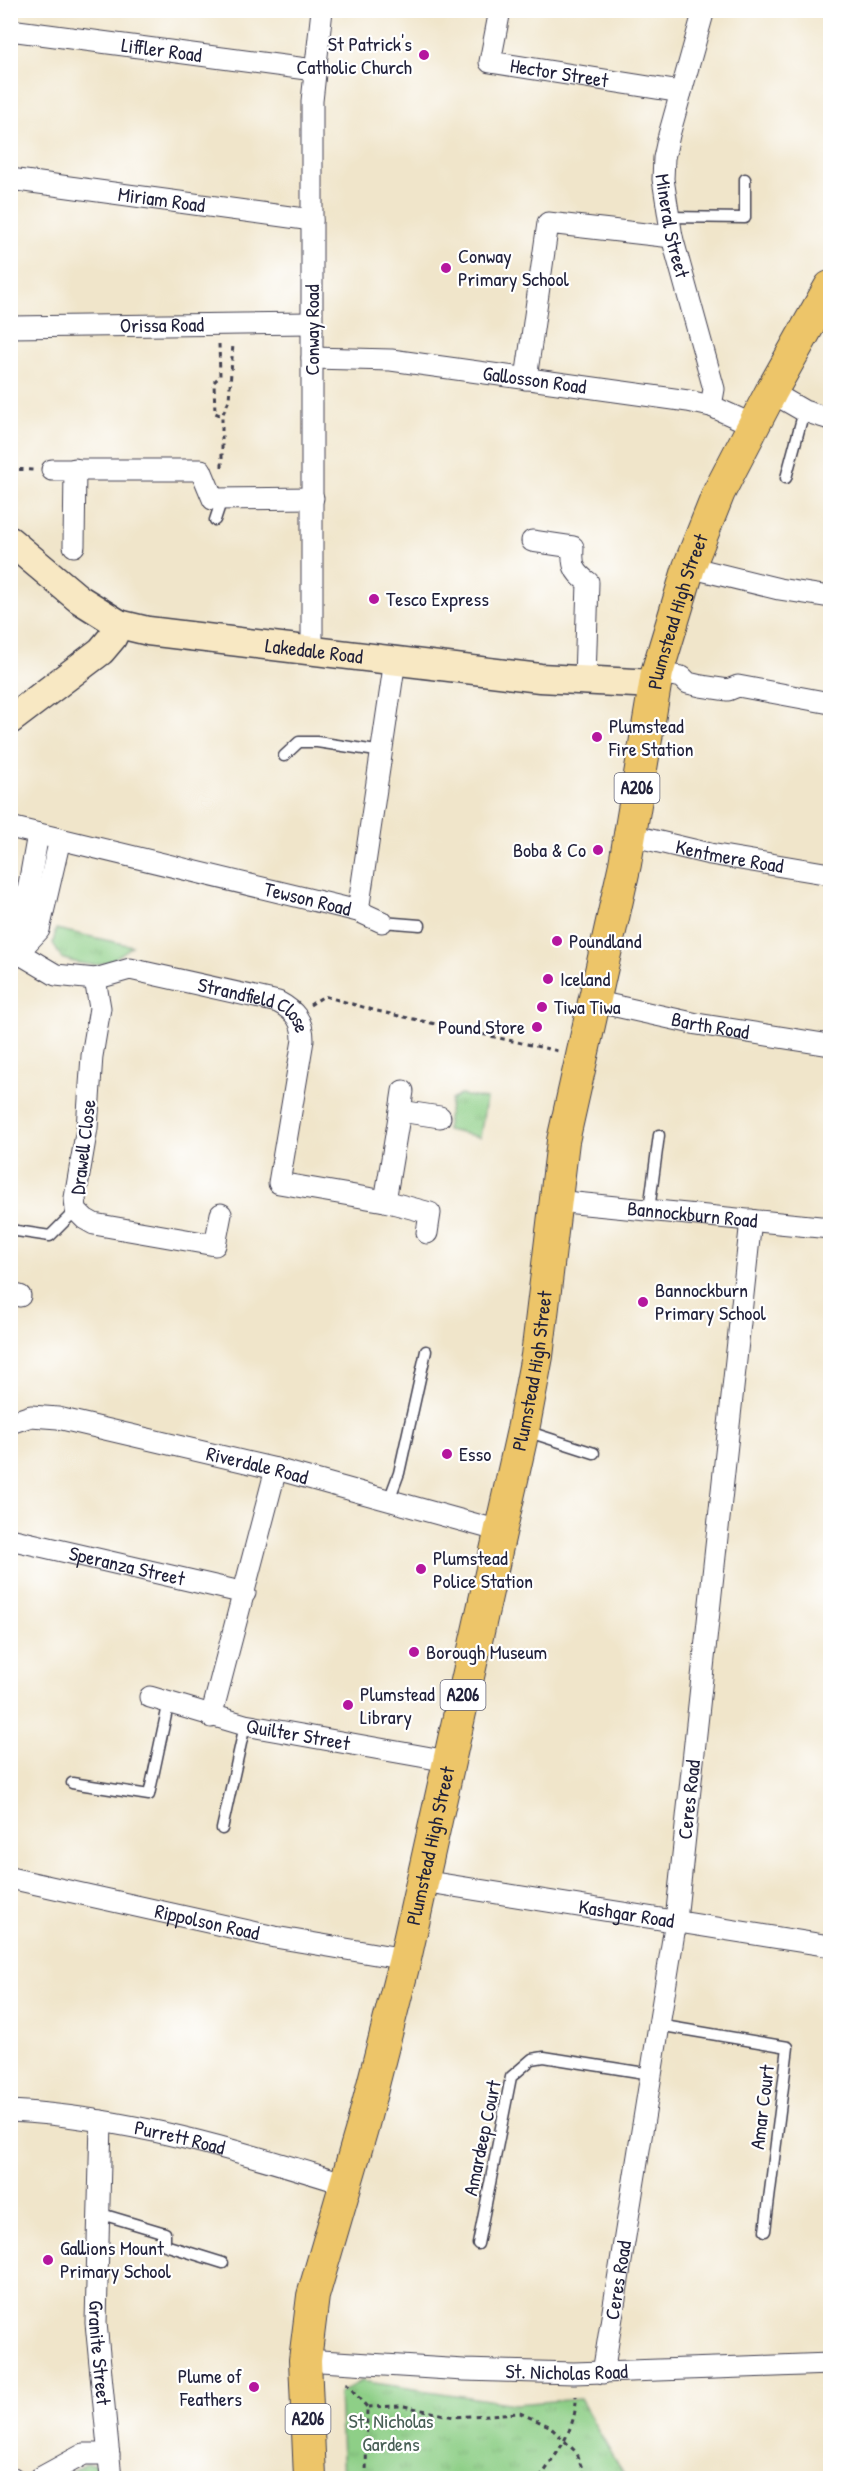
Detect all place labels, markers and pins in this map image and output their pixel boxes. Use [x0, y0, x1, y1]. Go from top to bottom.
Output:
place label: St Patrick's Catholic Church [296, 30, 412, 80]
marker: St Patrick's Catholic Church [417, 48, 431, 62]
place label: Conway Primary School [458, 242, 569, 292]
marker: Conway Primary School [439, 261, 453, 275]
place label: Tesco Express [386, 585, 489, 612]
marker: Tesco Express [367, 592, 381, 606]
place label: Plumstead Fire Station [608, 712, 694, 762]
marker: Plumstead Fire Station [590, 730, 604, 744]
place label: Boba & Co [513, 836, 586, 863]
marker: Boba & Co [591, 843, 605, 857]
place label: Poundland [569, 927, 642, 954]
marker: Poundland [550, 934, 564, 948]
place label: Iceland [560, 965, 611, 992]
marker: Iceland [541, 972, 555, 986]
place label: Tiwa Tiwa [554, 993, 621, 1020]
marker: Tiwa Tiwa [535, 1000, 549, 1014]
place label: Pound Store [438, 1013, 525, 1040]
marker: Pound Store [530, 1020, 544, 1034]
place label: Bannockburn Primary School [655, 1276, 766, 1326]
marker: Bannockburn Primary School [636, 1295, 650, 1309]
place label: Esso [459, 1440, 491, 1467]
marker: Esso [440, 1447, 454, 1461]
place label: Plumstead Police Station [433, 1544, 533, 1594]
marker: Plumstead Police Station [414, 1562, 428, 1576]
place label: Borough Museum [426, 1638, 547, 1665]
marker: Borough Museum [407, 1645, 421, 1659]
place label: Plumstead Library [360, 1680, 435, 1730]
marker: Plumstead Library [341, 1698, 355, 1712]
place label: Gallions Mount Primary School [60, 2234, 171, 2284]
marker: Gallions Mount Primary School [41, 2253, 55, 2267]
place label: Plume of Feathers [178, 2362, 242, 2412]
marker: Plume of Feathers [247, 2380, 261, 2394]

